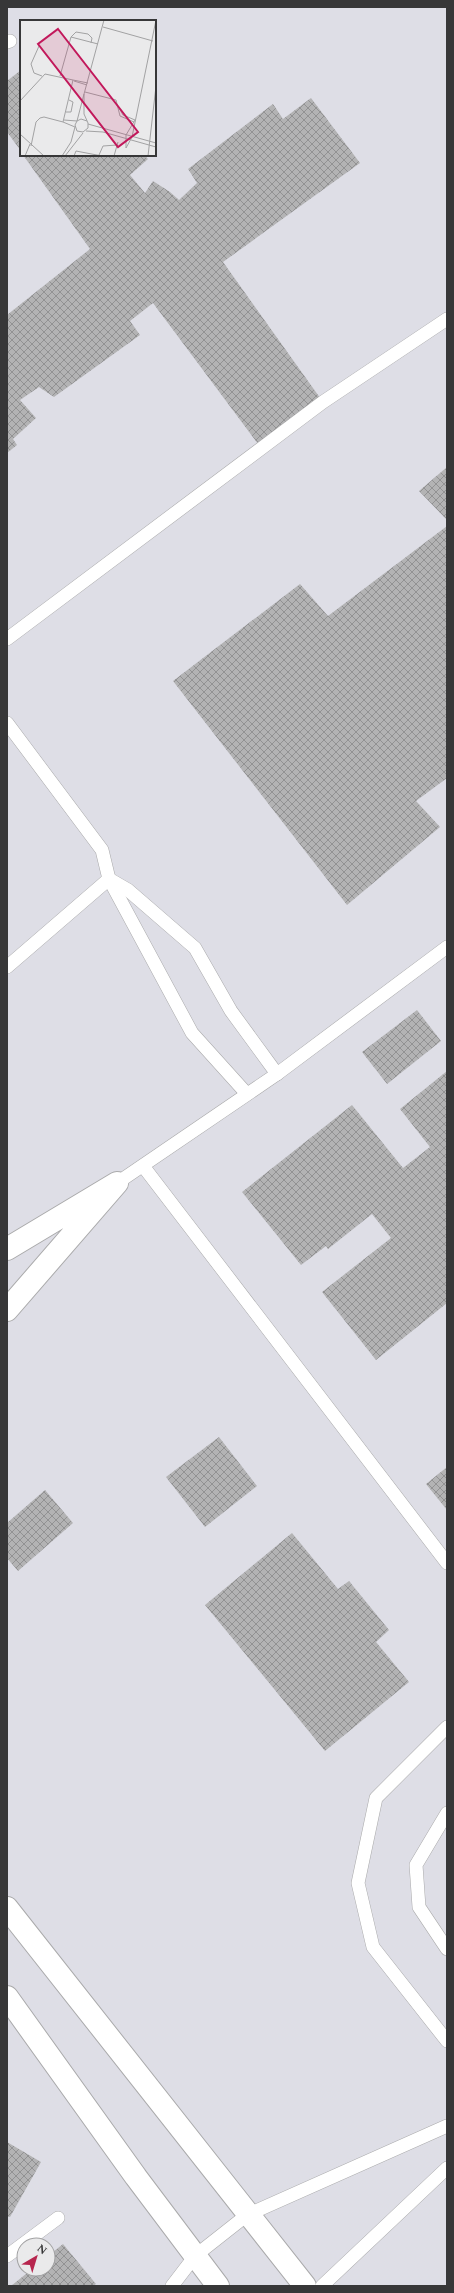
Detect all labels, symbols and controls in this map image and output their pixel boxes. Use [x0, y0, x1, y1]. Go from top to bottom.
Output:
inset map [20, 20, 156, 156]
north arrow [16, 2237, 56, 2277]
text: N [33, 2240, 51, 2259]

